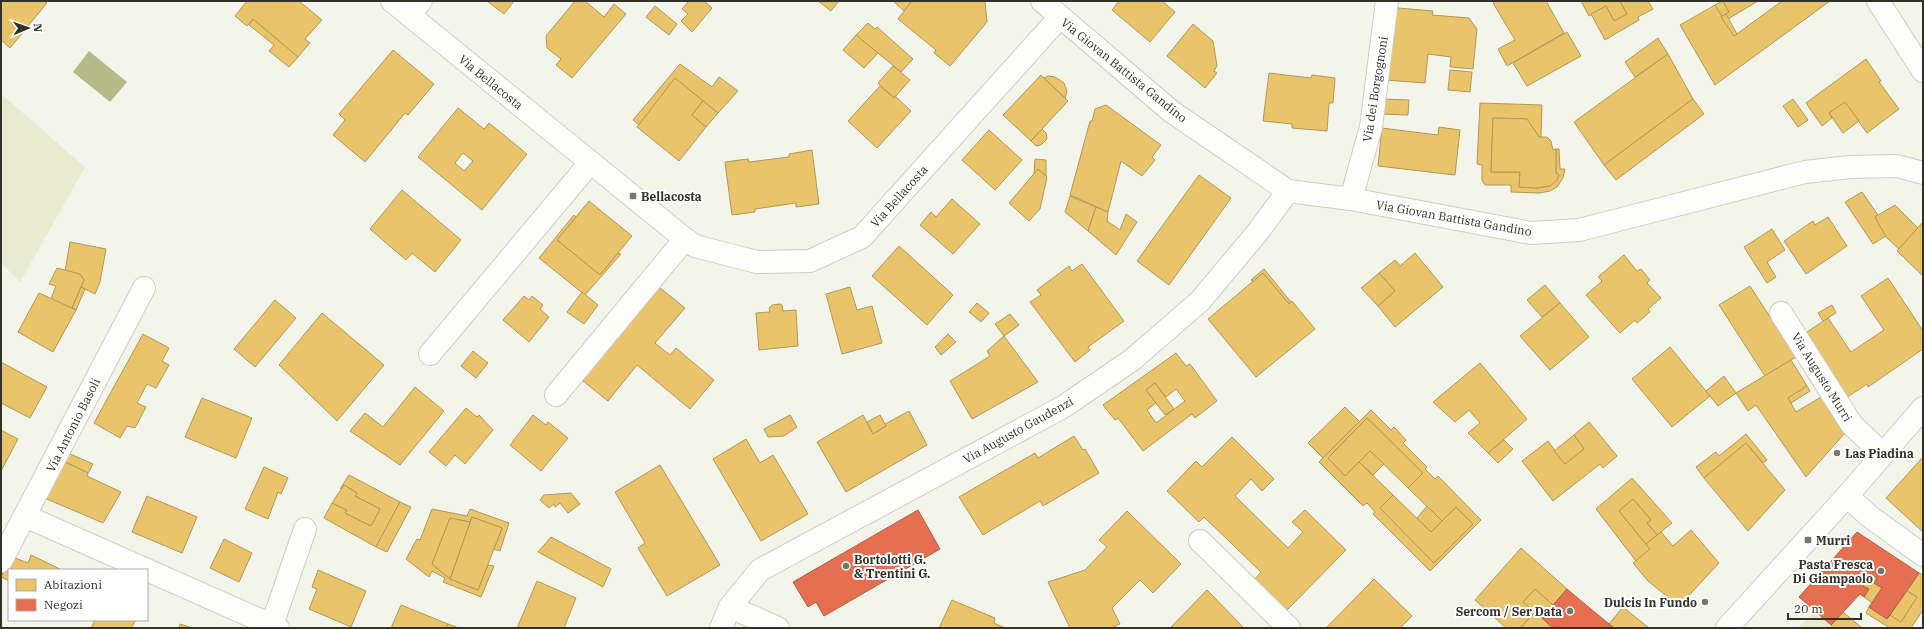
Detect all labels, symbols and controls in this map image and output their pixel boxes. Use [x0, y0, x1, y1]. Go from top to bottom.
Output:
north arrow [8, 8, 48, 48]
street label: Via Giovan Battista Gandino [1058, 15, 1190, 126]
text: N [31, 23, 45, 33]
street label: Via dei Borgognoni [1359, 35, 1391, 143]
street label: Via Bellacosta [456, 51, 527, 113]
street label: Via Bellacosta [867, 161, 931, 230]
place label: Bellacosta [641, 189, 702, 204]
marker: Bellacosta [628, 191, 638, 201]
street label: Via Giovan Battista Gandino [1375, 197, 1533, 239]
street label: Via Augusto Murri [1789, 330, 1856, 424]
street label: Via Antonio Basoli [43, 375, 103, 474]
street label: Via Augusto Gaudenzi [960, 393, 1076, 467]
place label: Las Piadina [1845, 446, 1914, 461]
marker: Las Piadina [1832, 448, 1842, 458]
place label: Murri [1816, 533, 1850, 548]
marker: Murri [1803, 535, 1813, 545]
place label: Bortolotti G. & Trentini G. [854, 552, 931, 581]
place label: Pasta Fresca Di Giampaolo [1793, 557, 1873, 586]
marker: Bortolotti G. & Trentini G. [841, 561, 851, 571]
marker: Pasta Fresca Di Giampaolo [1876, 566, 1886, 576]
legend [8, 569, 148, 621]
text: Abitazioni [44, 577, 102, 592]
place label: Dulcis In Fundo [1604, 595, 1697, 610]
scale bar [1788, 595, 1861, 621]
text: Negozi [44, 597, 83, 612]
marker: Dulcis In Fundo [1700, 597, 1710, 607]
text: 20 m [1794, 601, 1823, 616]
place label: Sercom / Ser Data [1456, 604, 1562, 619]
marker: Sercom / Ser Data [1565, 606, 1575, 616]

